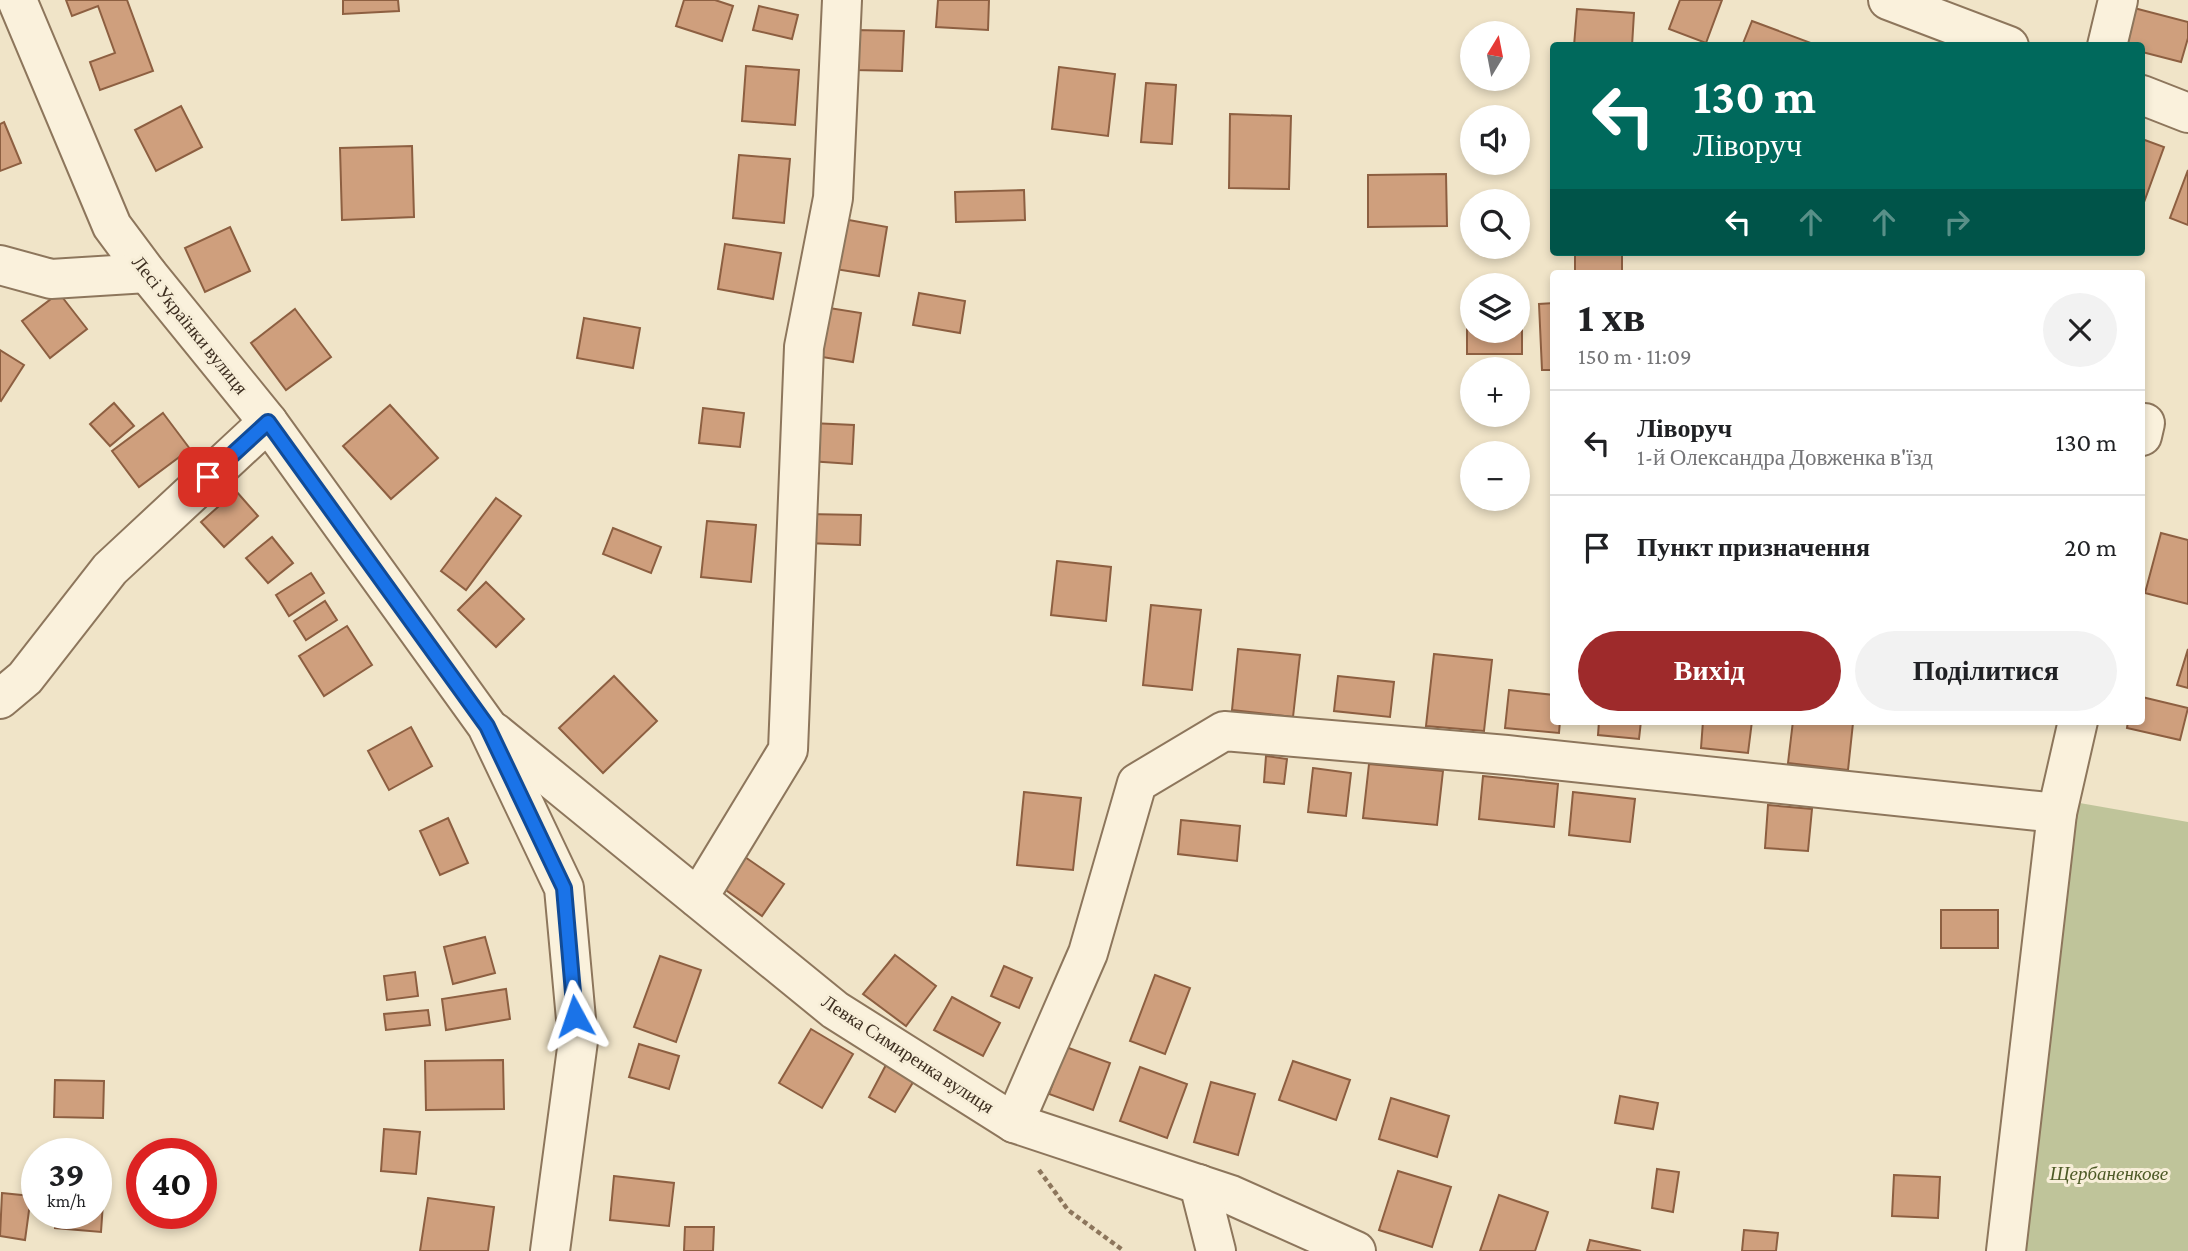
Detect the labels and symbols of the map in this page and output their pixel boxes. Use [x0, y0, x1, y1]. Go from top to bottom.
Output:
north arrow [1460, 21, 1530, 91]
street label: Лесі Українки вулиця [128, 252, 252, 399]
pin [178, 447, 238, 507]
position arrow [538, 979, 612, 1053]
street label: Левка Симиренка вулиця [818, 991, 998, 1118]
speed limit sign: 40 [126, 1138, 217, 1229]
park label: Щербаненкове [2049, 1163, 2168, 1184]

